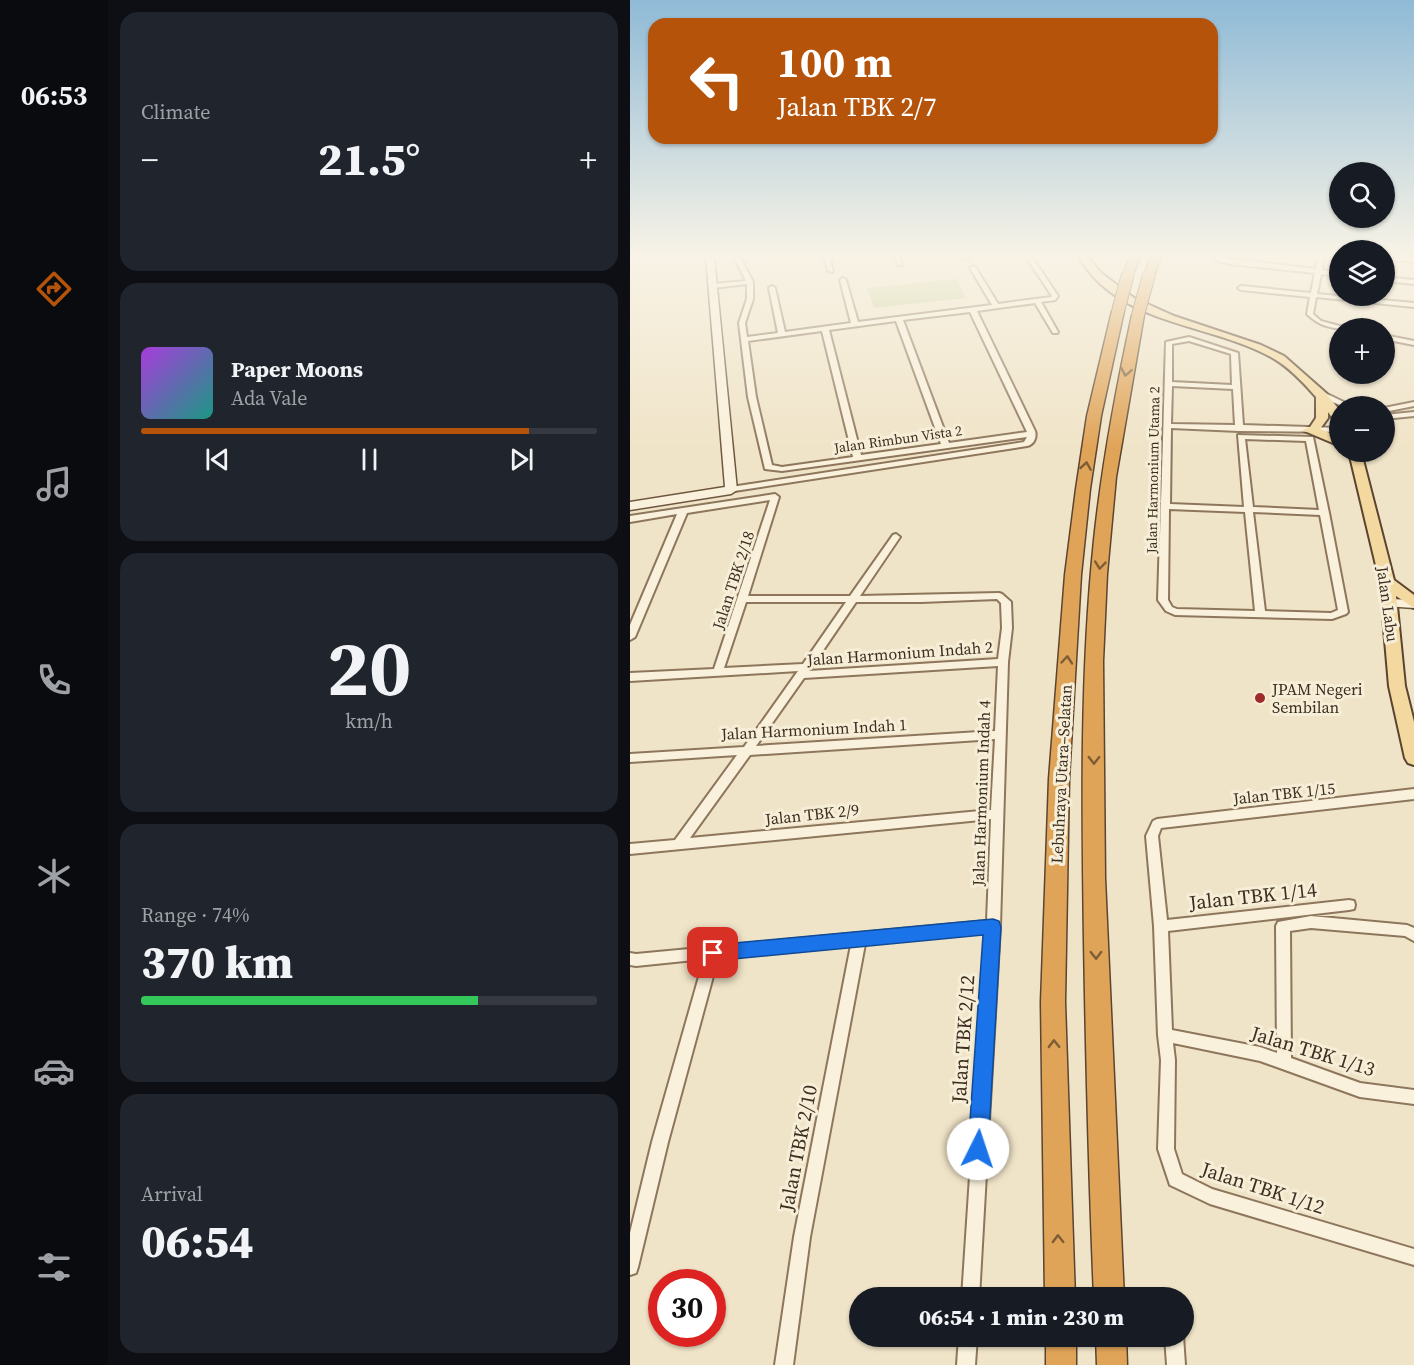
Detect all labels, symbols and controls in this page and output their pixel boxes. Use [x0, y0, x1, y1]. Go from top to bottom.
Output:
text: 100 m [777, 33, 892, 91]
icon: left [678, 42, 756, 120]
text: 06:53 [21, 77, 87, 114]
text: Jalan TBK 2/7 [777, 88, 937, 125]
text: Climate [141, 98, 210, 126]
text: 21.5° [318, 128, 420, 190]
text: − [141, 137, 159, 182]
text: + [580, 137, 597, 182]
map controls [1329, 162, 1395, 462]
button: search [1329, 162, 1395, 228]
button: layers [1329, 240, 1395, 306]
icon: directions [33, 268, 75, 310]
button: + [1329, 318, 1395, 384]
text: Paper Moons [231, 354, 363, 384]
one-way arrow [1120, 367, 1133, 377]
text: Ada Vale [231, 384, 307, 412]
street label: Jalan Harmonium Utama 2 [1142, 386, 1164, 555]
button: − [1329, 396, 1395, 462]
street label: Jalan Rimbun Vista 2 [832, 420, 963, 458]
icon: previous [201, 443, 234, 476]
icon: pause [353, 443, 386, 476]
icon: next [505, 443, 538, 476]
one-way arrow [1080, 462, 1092, 471]
icon: music [33, 463, 75, 505]
street label: Jalan TBK 2/18 [706, 528, 759, 633]
one-way arrow [1094, 561, 1107, 570]
street label: Jalan Labu [1372, 564, 1404, 643]
text: 20 [327, 614, 411, 721]
street label: Jalan Harmonium Indah 2 [805, 636, 994, 671]
one-way arrow [1060, 656, 1073, 665]
icon: phone [33, 659, 75, 701]
place label: JPAM Negeri Sembilan [1271, 678, 1363, 718]
street label: Lebuhraya Utara–Selatan [1045, 684, 1077, 864]
marker: JPAM Negeri Sembilan [1253, 691, 1267, 705]
street label: Jalan Harmonium Indah 4 [967, 700, 995, 887]
text: km/h [345, 707, 393, 735]
street label: Jalan Harmonium Indah 1 [719, 713, 908, 745]
one-way arrow [1088, 756, 1100, 765]
street label: Jalan TBK 1/15 [1231, 777, 1336, 809]
street label: Jalan TBK 2/9 [763, 798, 860, 830]
icon: climate [33, 855, 75, 897]
street label: Jalan TBK 1/14 [1187, 875, 1318, 917]
text: Range · 74% [141, 901, 250, 929]
pin [687, 927, 738, 978]
text: 370 km [141, 931, 293, 993]
icon: arrive [696, 936, 729, 969]
one-way arrow [1089, 951, 1102, 960]
street label: Jalan TBK 2/12 [944, 974, 981, 1105]
street label: Jalan TBK 1/13 [1247, 1019, 1378, 1083]
one-way arrow [1048, 1040, 1061, 1049]
icon: car [33, 1050, 75, 1092]
street label: Jalan TBK 2/10 [772, 1082, 824, 1215]
position arrow [946, 1117, 1010, 1181]
street label: Jalan TBK 1/12 [1197, 1155, 1328, 1221]
text: Arrival [141, 1180, 203, 1208]
text: 06:54 [141, 1210, 254, 1272]
one-way arrow [1052, 1235, 1065, 1244]
icon: filters [33, 1246, 75, 1288]
speed limit sign: 30 [648, 1269, 726, 1347]
text: 06:54 · 1 min · 230 m [919, 1302, 1124, 1332]

